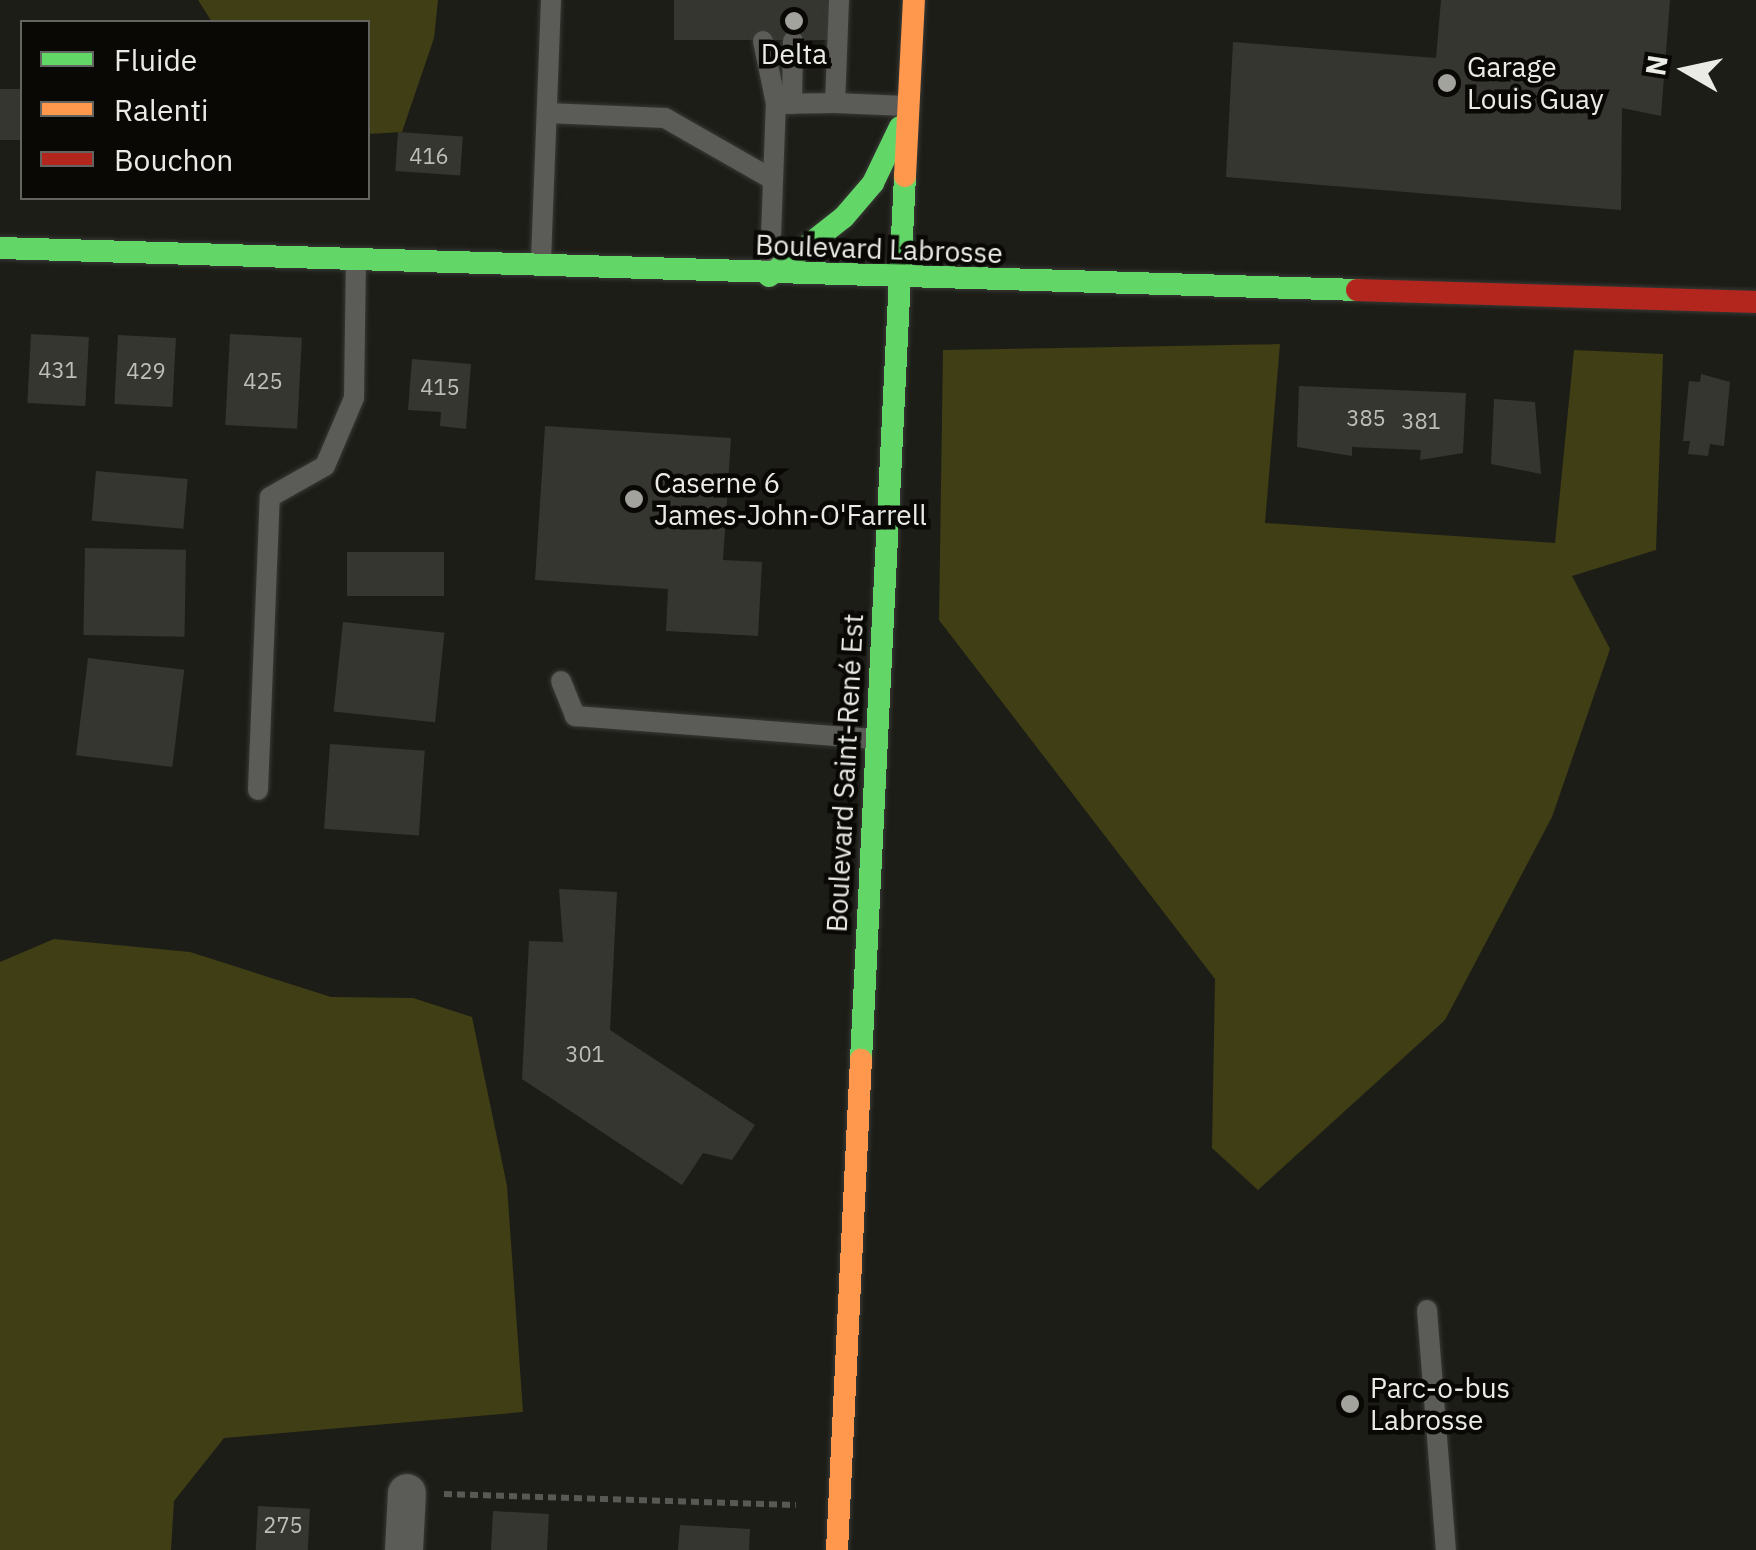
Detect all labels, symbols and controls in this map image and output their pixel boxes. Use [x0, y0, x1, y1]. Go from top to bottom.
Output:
marker: Delta [783, 10, 805, 32]
legend [20, 20, 370, 200]
north arrow [1636, 20, 1736, 120]
place label: Delta [761, 37, 827, 71]
text: Fluide [114, 40, 197, 79]
place label: Garage Louis Guay [1467, 50, 1604, 116]
text: N [1636, 52, 1676, 78]
marker: Garage Louis Guay [1436, 72, 1458, 94]
text: Ralenti [114, 90, 209, 129]
text: Bouchon [114, 140, 233, 179]
house number: 416 [409, 143, 449, 169]
street label: Boulevard Labrosse [755, 228, 1003, 270]
house number: 431 [38, 357, 78, 383]
house number: 429 [126, 358, 166, 384]
house number: 425 [243, 368, 283, 394]
house number: 415 [420, 374, 460, 400]
house number: 385 [1346, 405, 1386, 431]
house number: 381 [1401, 408, 1441, 434]
place label: Caserne 6 James-John-O'Farrell [654, 466, 927, 532]
marker: Caserne 6 James-John-O'Farrell [623, 488, 645, 510]
street label: Boulevard Saint-René Est [820, 613, 870, 933]
house number: 301 [565, 1041, 605, 1067]
place label: Parc-o-bus Labrosse [1370, 1371, 1510, 1437]
marker: Parc-o-bus Labrosse [1339, 1393, 1361, 1415]
house number: 275 [263, 1512, 303, 1538]

